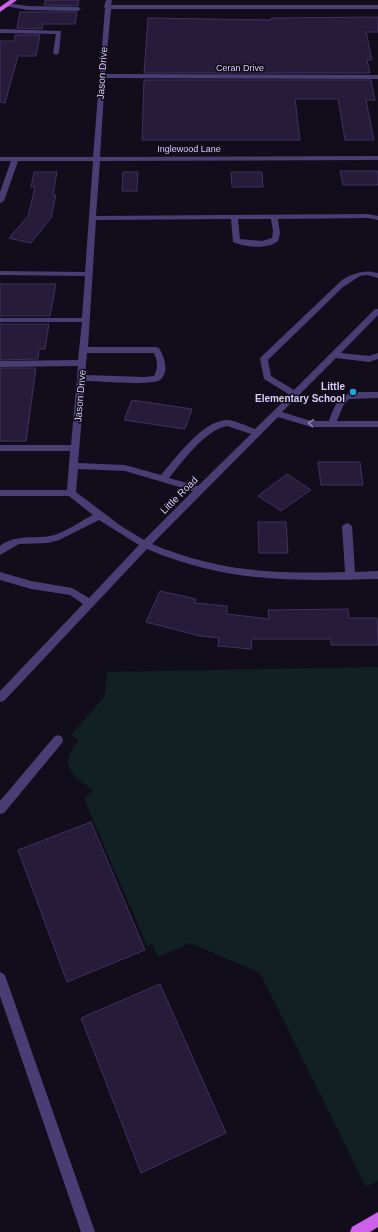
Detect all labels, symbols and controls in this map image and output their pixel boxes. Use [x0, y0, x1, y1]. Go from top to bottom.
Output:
street label: Jason Drive [95, 46, 109, 100]
street label: Ceran Drive [216, 63, 264, 73]
street label: Inglewood Lane [157, 144, 221, 154]
street label: Jason Drive [72, 369, 88, 423]
place label: Little Elementary School [255, 381, 345, 404]
marker: Little Elementary School [348, 387, 358, 397]
one-way arrow [308, 419, 314, 428]
street label: Little Road [158, 474, 200, 516]

